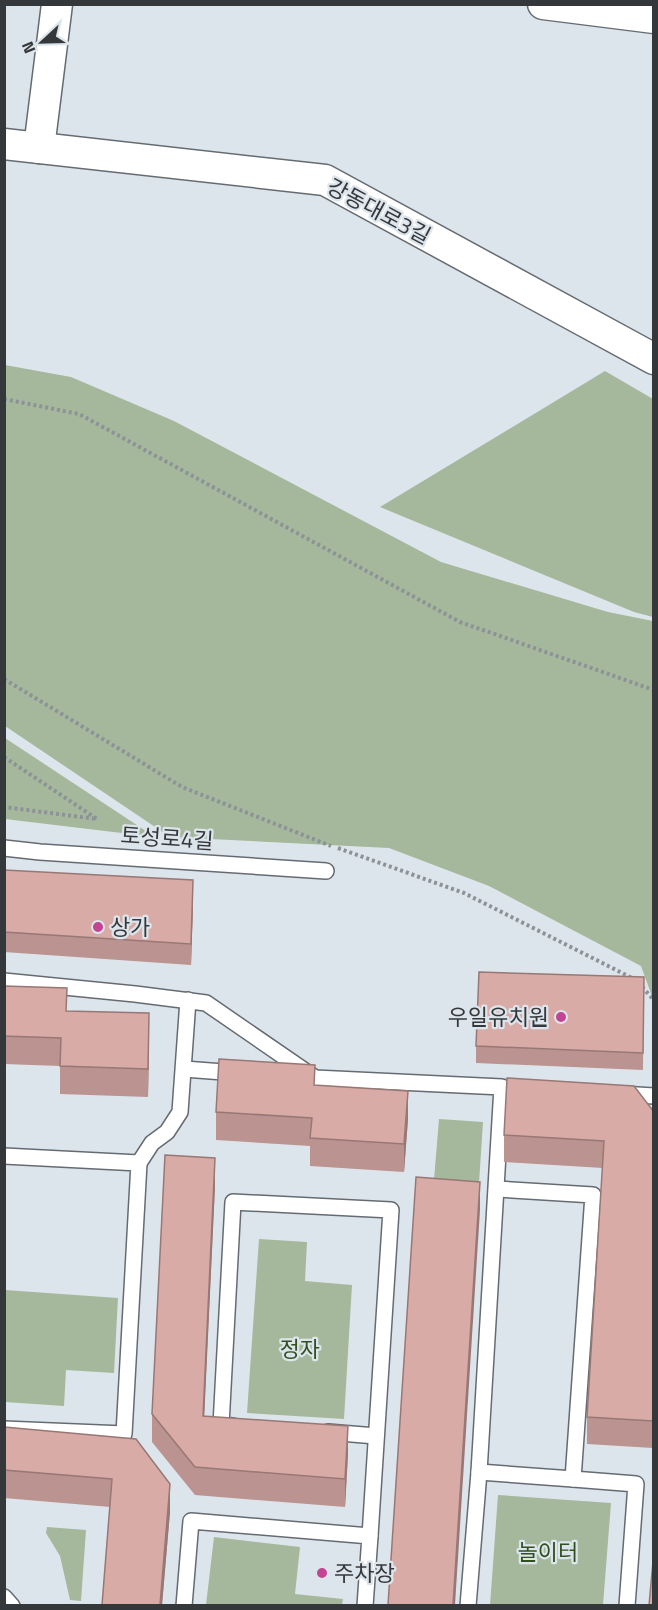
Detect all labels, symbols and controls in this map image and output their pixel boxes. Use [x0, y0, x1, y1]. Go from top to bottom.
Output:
north arrow [12, 12, 72, 72]
text: N [15, 38, 41, 57]
street label: 강동대로3길 [321, 169, 437, 253]
street label: 토성로4길 [119, 818, 215, 858]
place label: 상가 [110, 910, 150, 944]
marker: 상가 [91, 920, 105, 934]
place label: 우일유치원 [448, 1000, 549, 1034]
marker: 우일유치원 [554, 1010, 568, 1024]
park label: 정자 [280, 1332, 320, 1366]
park label: 놀이터 [518, 1535, 578, 1569]
place label: 주차장 [334, 1556, 395, 1590]
marker: 주차장 [315, 1566, 329, 1580]

